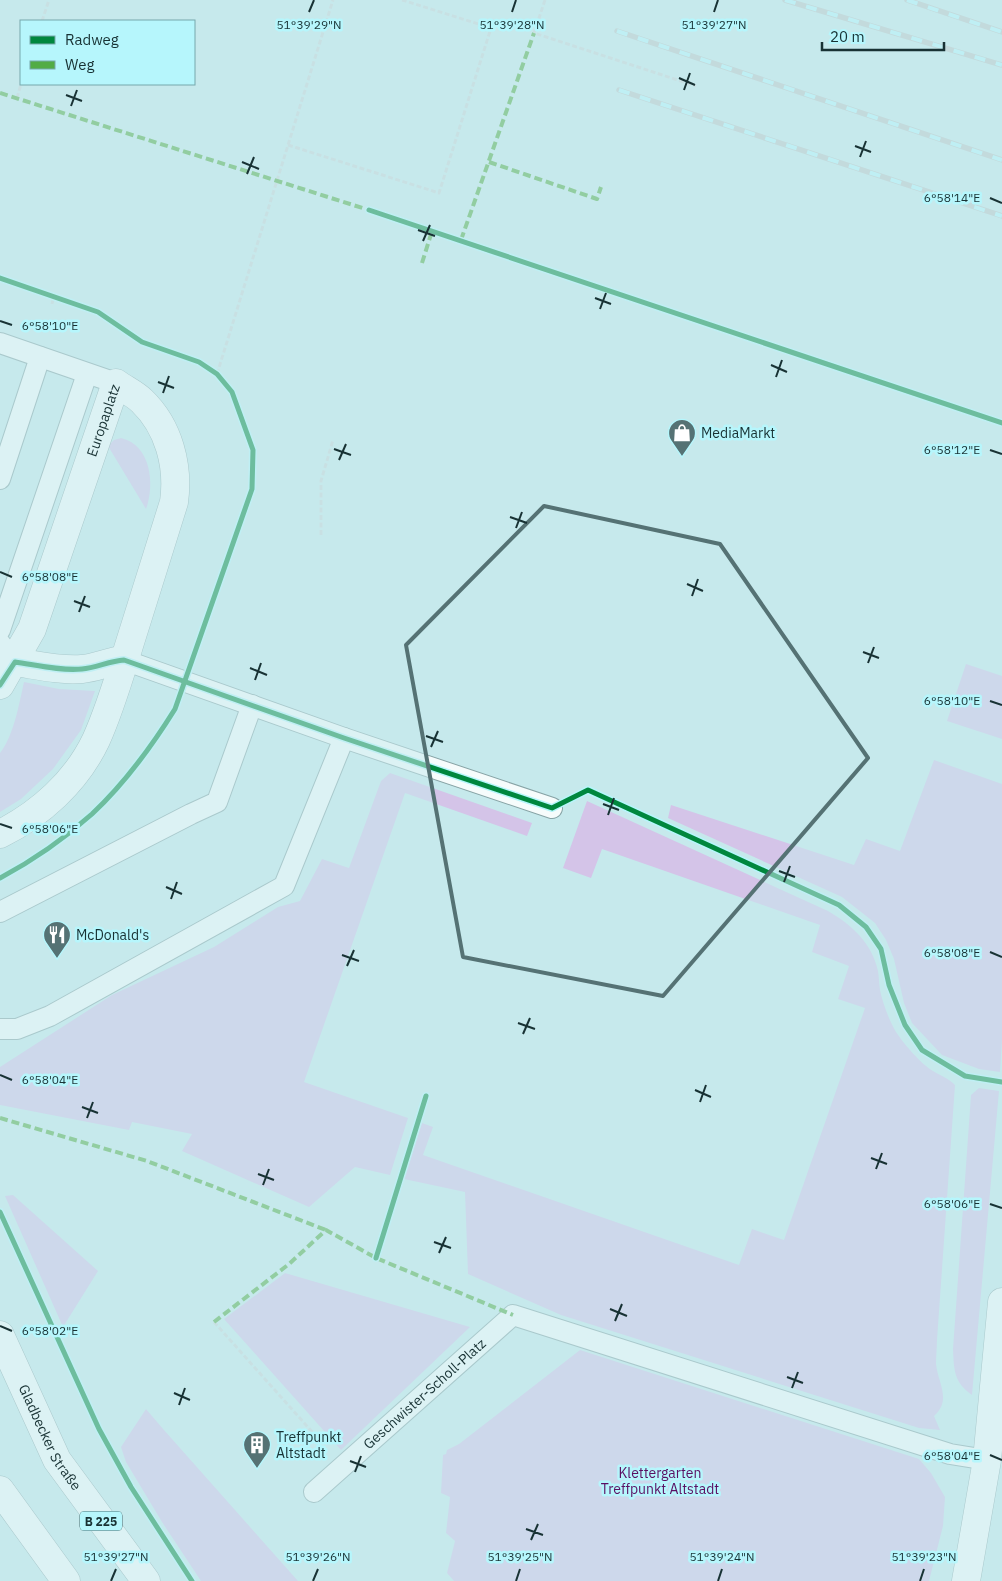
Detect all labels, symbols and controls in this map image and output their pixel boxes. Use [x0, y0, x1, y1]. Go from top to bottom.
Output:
text: 51°39'29"N [276, 17, 342, 32]
text: 51°39'28"N [479, 17, 545, 32]
text: 51°39'27"N [681, 17, 747, 32]
legend [20, 20, 195, 85]
scale bar [822, 20, 944, 52]
text: 20 m [830, 27, 865, 46]
text: Radweg [65, 30, 119, 49]
text: Weg [65, 55, 94, 74]
text: 6°58'14"E [924, 190, 980, 205]
text: 6°58'10"E [22, 318, 78, 333]
street label: Europaplatz [83, 381, 124, 459]
shop icon: MediaMarkt [667, 418, 697, 457]
place label: MediaMarkt [701, 424, 775, 442]
text: 6°58'12"E [924, 442, 980, 457]
text: 6°58'08"E [22, 569, 78, 584]
text: 6°58'10"E [924, 693, 980, 708]
text: 6°58'06"E [22, 821, 78, 836]
restaurant icon: McDonald's [42, 920, 72, 959]
place label: McDonald's [76, 926, 149, 944]
text: 6°58'08"E [924, 945, 980, 960]
text: 6°58'04"E [22, 1072, 78, 1087]
text: 6°58'06"E [924, 1196, 980, 1211]
text: 6°58'02"E [22, 1323, 78, 1338]
street label: Geschwister-Scholl-Platz [360, 1334, 490, 1453]
street label: Gladbecker Straße [15, 1381, 85, 1494]
place label: Treffpunkt Altstadt [276, 1428, 341, 1462]
building icon: Treffpunkt Altstadt [242, 1430, 272, 1469]
text: 6°58'04"E [924, 1448, 980, 1463]
park label: Klettergarten Treffpunkt Altstadt [601, 1464, 719, 1498]
road number: B 225 [80, 1512, 122, 1530]
text: 51°39'27"N [83, 1549, 149, 1564]
text: 51°39'26"N [285, 1549, 351, 1564]
text: 51°39'25"N [487, 1549, 553, 1564]
text: 51°39'24"N [689, 1549, 755, 1564]
text: 51°39'23"N [891, 1549, 957, 1564]

